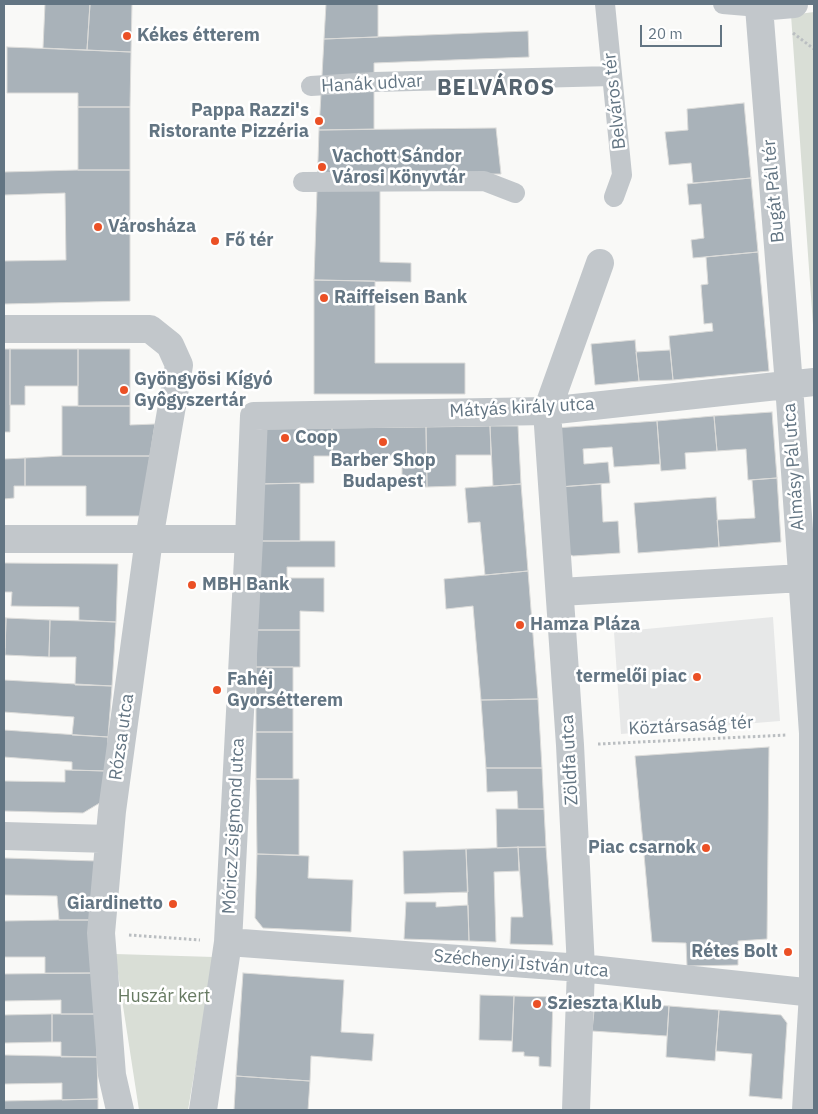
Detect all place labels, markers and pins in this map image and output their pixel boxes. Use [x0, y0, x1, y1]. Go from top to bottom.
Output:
place label: Kékes étterem [137, 25, 260, 47]
marker: Kékes étterem [121, 30, 133, 42]
place label: Pappa Razzi's Ristorante Pizzéria [148, 100, 309, 142]
marker: Pappa Razzi's Ristorante Pizzéria [313, 115, 325, 127]
place label: Vachott Sándor Városi Könyvtár [332, 146, 466, 188]
marker: Vachott Sándor Városi Könyvtár [316, 161, 328, 173]
place label: Városháza [108, 216, 196, 238]
marker: Városháza [92, 221, 104, 233]
place label: Fő tér [225, 230, 274, 252]
marker: Fő tér [209, 235, 221, 247]
place label: Raiffeisen Bank [334, 287, 467, 309]
marker: Raiffeisen Bank [318, 292, 330, 304]
place label: Gyöngyösi Kígyó Gyôgyszertár [134, 369, 273, 412]
marker: Gyöngyösi Kígyó Gyôgyszertár [118, 384, 130, 396]
place label: Coop [295, 427, 338, 449]
marker: Coop [279, 432, 291, 444]
marker: Barber Shop Budapest [377, 436, 389, 448]
place label: Barber Shop Budapest [330, 450, 436, 492]
place label: MBH Bank [202, 574, 289, 596]
marker: MBH Bank [186, 579, 198, 591]
place label: Hamza Pláza [530, 614, 640, 636]
marker: Hamza Pláza [514, 619, 526, 631]
place label: termelői piac [576, 666, 687, 688]
place label: Fahéj Gyorsétterem [227, 669, 343, 712]
marker: termelői piac [691, 671, 703, 683]
marker: Fahéj Gyorsétterem [211, 684, 223, 696]
place label: Piac csarnok [588, 837, 696, 859]
marker: Piac csarnok [700, 842, 712, 854]
place label: Giardinetto [67, 893, 163, 915]
marker: Giardinetto [167, 898, 179, 910]
place label: Rétes Bolt [691, 941, 778, 963]
marker: Rétes Bolt [782, 946, 794, 958]
place label: Szieszta Klub [547, 993, 662, 1015]
marker: Szieszta Klub [531, 998, 543, 1010]

